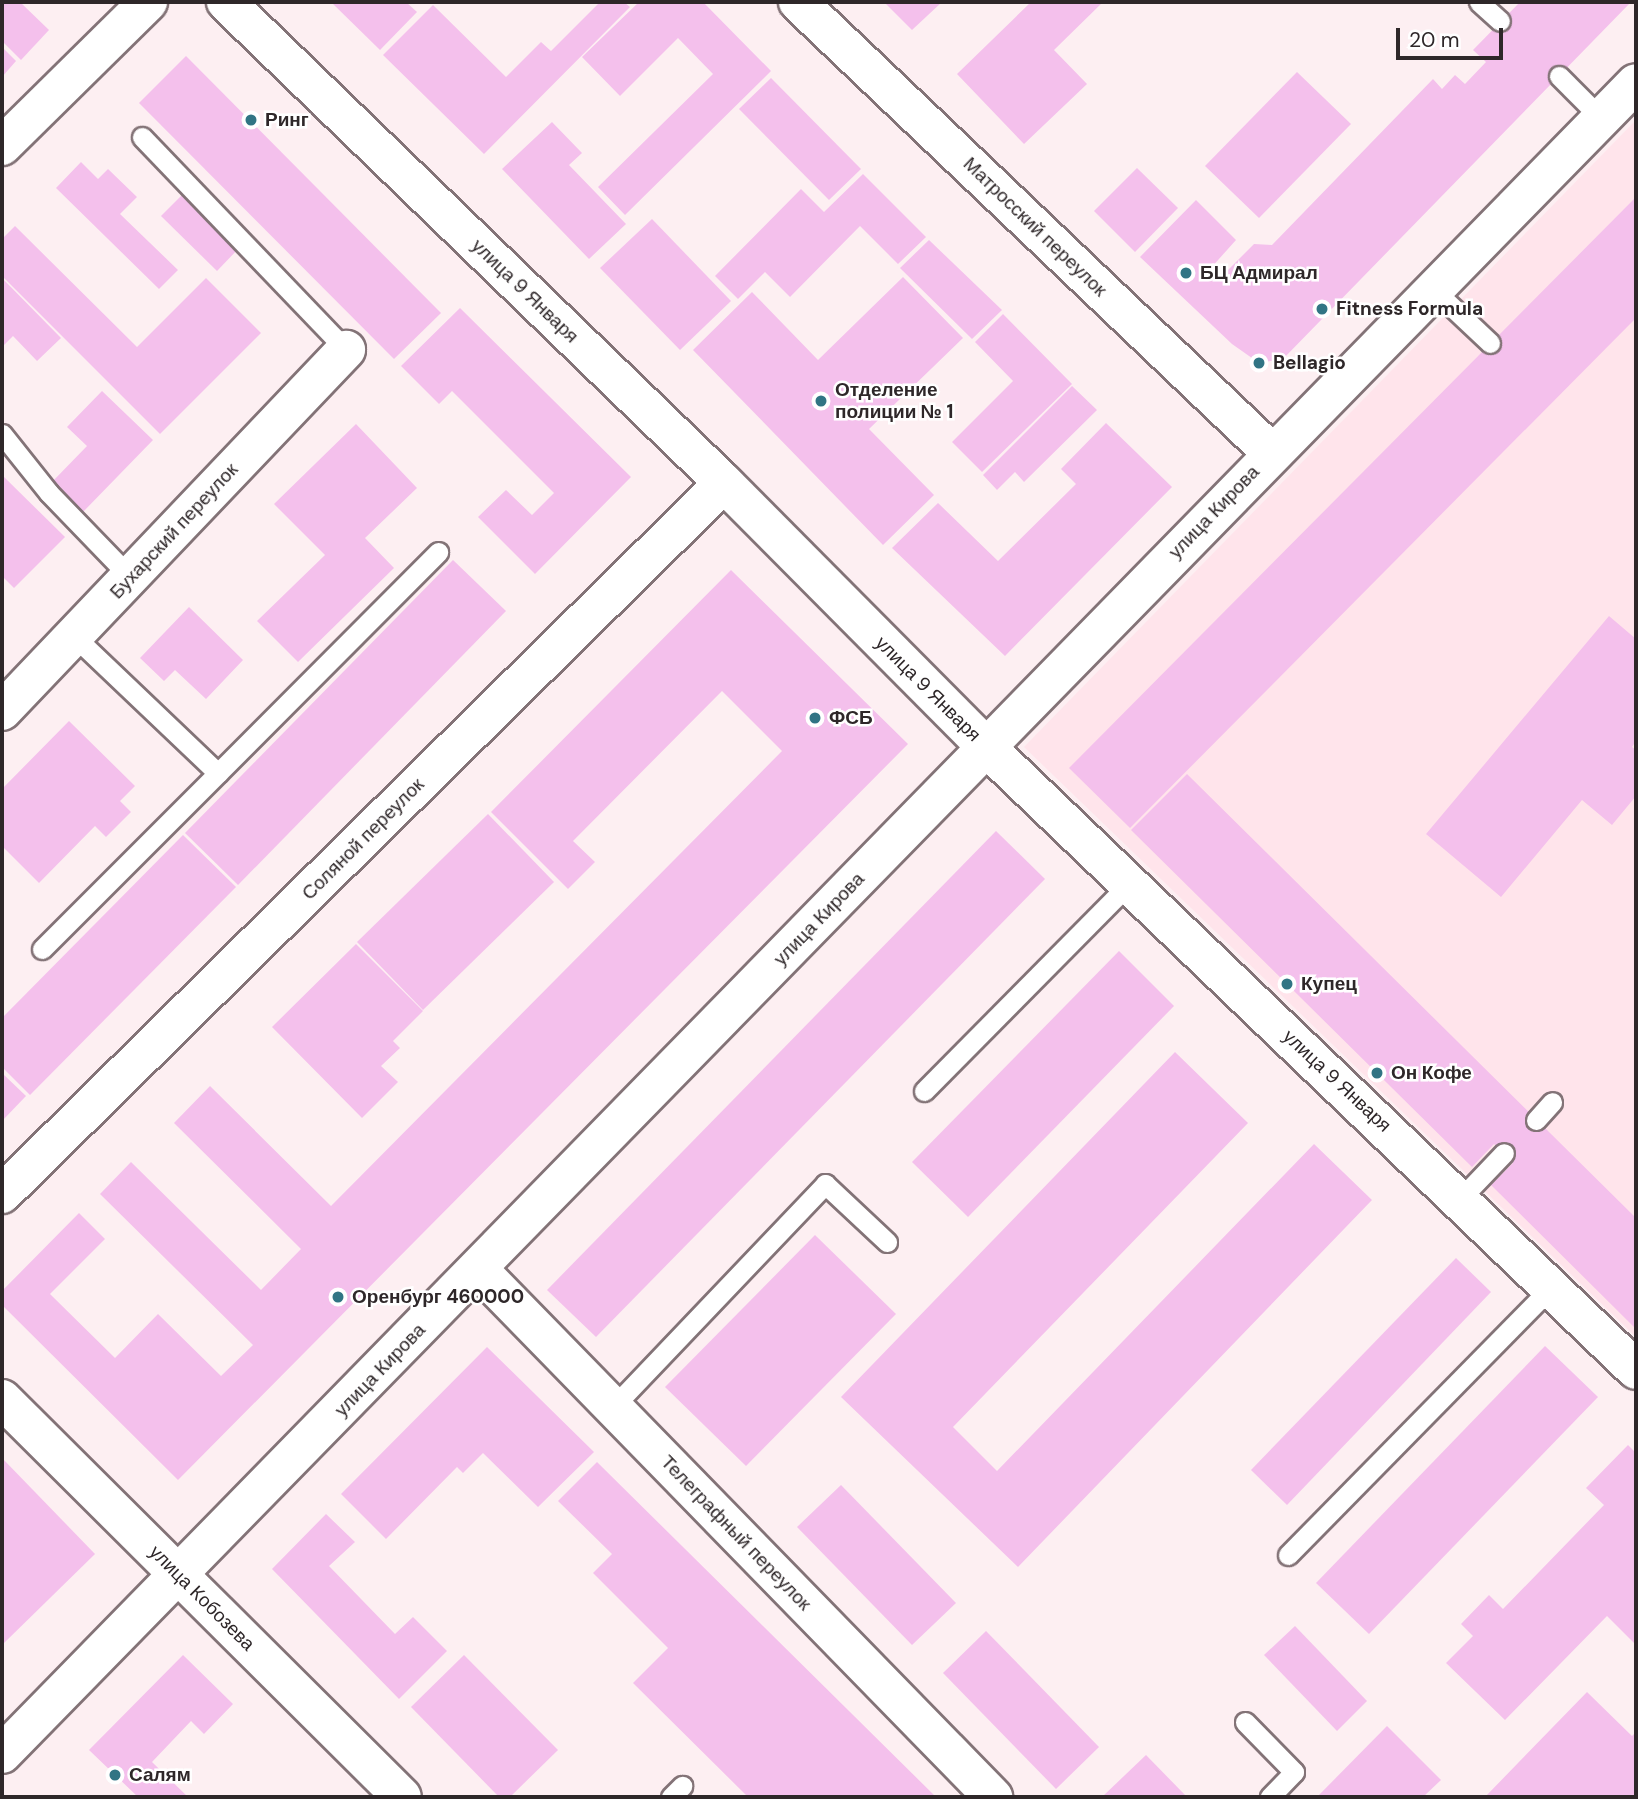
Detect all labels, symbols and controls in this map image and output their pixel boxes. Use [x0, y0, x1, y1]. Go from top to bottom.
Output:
scale bar [1400, 14, 1507, 58]
text: 20 m [1409, 26, 1460, 54]
place label: Ринг [265, 109, 309, 131]
marker: Ринг [243, 112, 259, 128]
street label: Матросский переулок [959, 153, 1111, 301]
street label: улица 9 Января [467, 234, 583, 348]
place label: БЦ Адмирал [1200, 262, 1318, 284]
marker: БЦ Адмирал [1178, 265, 1194, 281]
place label: Fitness Formula [1336, 298, 1483, 320]
marker: Fitness Formula [1314, 301, 1330, 317]
place label: Bellagio [1273, 352, 1346, 374]
marker: Bellagio [1251, 355, 1267, 371]
place label: Отделение полиции № 1 [835, 379, 953, 423]
marker: Отделение полиции № 1 [813, 393, 829, 409]
street label: Бухарский переулок [105, 458, 243, 604]
street label: улица Кирова [1164, 461, 1264, 563]
street label: улица 9 Января [871, 632, 985, 746]
place label: ФСБ [829, 707, 873, 729]
marker: ФСБ [807, 710, 823, 726]
street label: Соляной переулок [297, 773, 429, 905]
street label: улица Кирова [769, 868, 869, 970]
place label: Купец [1301, 973, 1357, 995]
marker: Купец [1279, 976, 1295, 992]
street label: улица 9 Января [1278, 1025, 1396, 1137]
place label: Он Кофе [1391, 1062, 1472, 1084]
marker: Он Кофе [1369, 1065, 1385, 1081]
place label: Оренбург 460000 [352, 1286, 524, 1308]
marker: Оренбург 460000 [330, 1289, 346, 1305]
street label: улица Кирова [330, 1319, 430, 1421]
street label: Телеграфный переулок [656, 1451, 816, 1615]
street label: улица Кобозева [145, 1541, 259, 1655]
place label: Салям [129, 1764, 191, 1786]
marker: Салям [107, 1767, 123, 1783]

